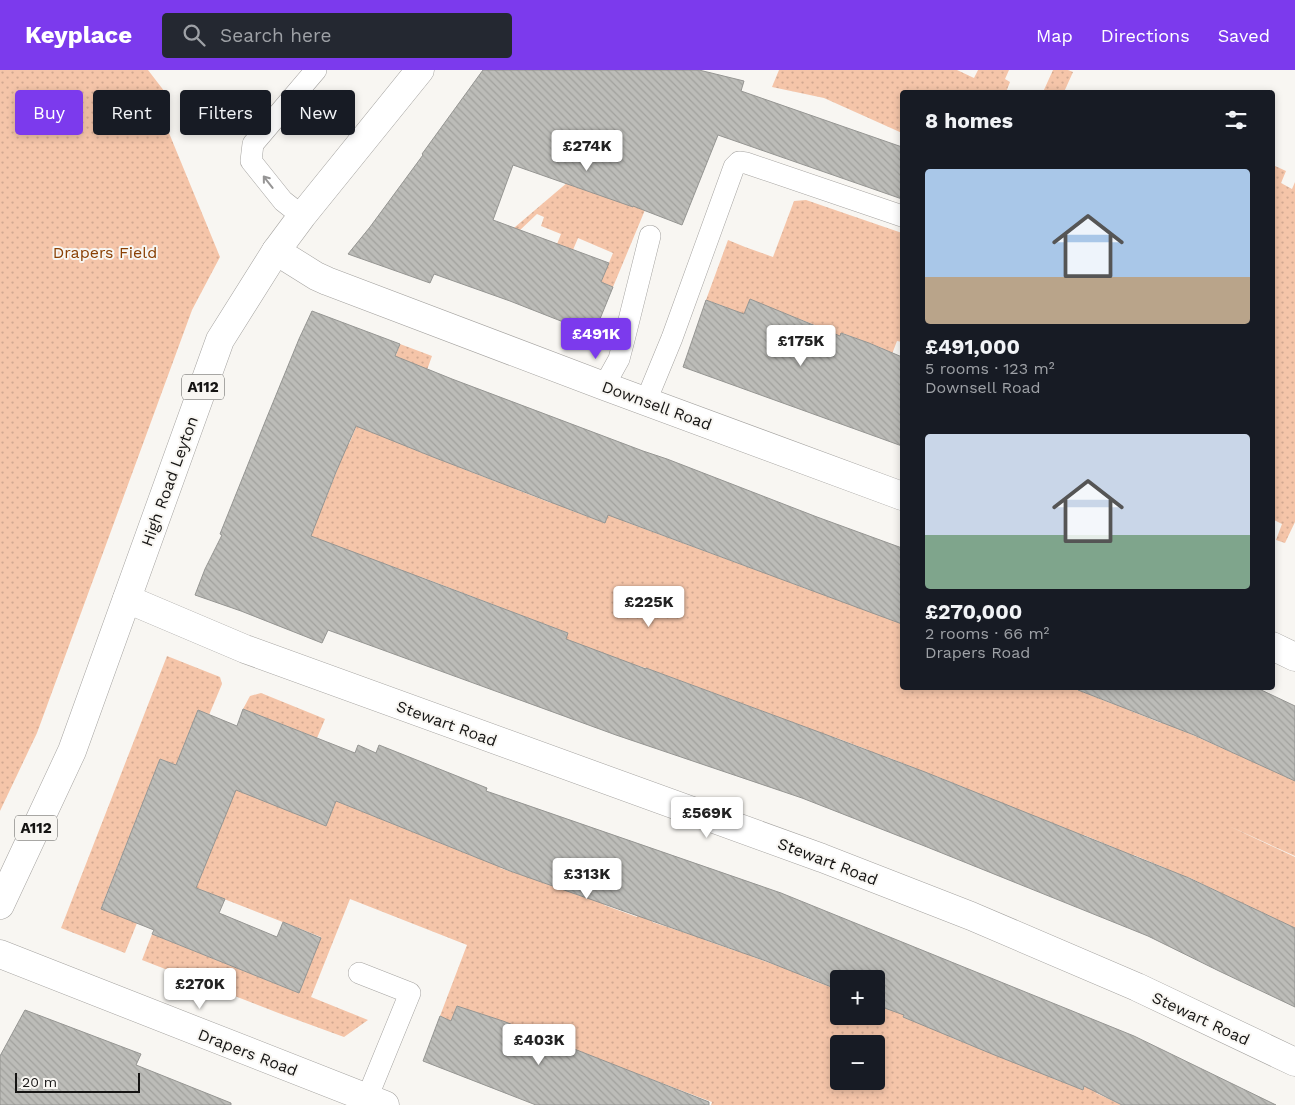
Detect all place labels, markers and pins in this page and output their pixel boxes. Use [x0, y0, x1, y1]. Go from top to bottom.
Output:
pin: £274K [552, 129, 622, 172]
pin: £491K [561, 318, 631, 360]
pin: £175K [766, 324, 836, 367]
pin: £225K [614, 586, 684, 628]
pin: £569K [672, 796, 742, 839]
pin: £313K [552, 858, 622, 900]
pin: £270K [165, 968, 235, 1010]
pin: £403K [504, 1024, 574, 1066]

